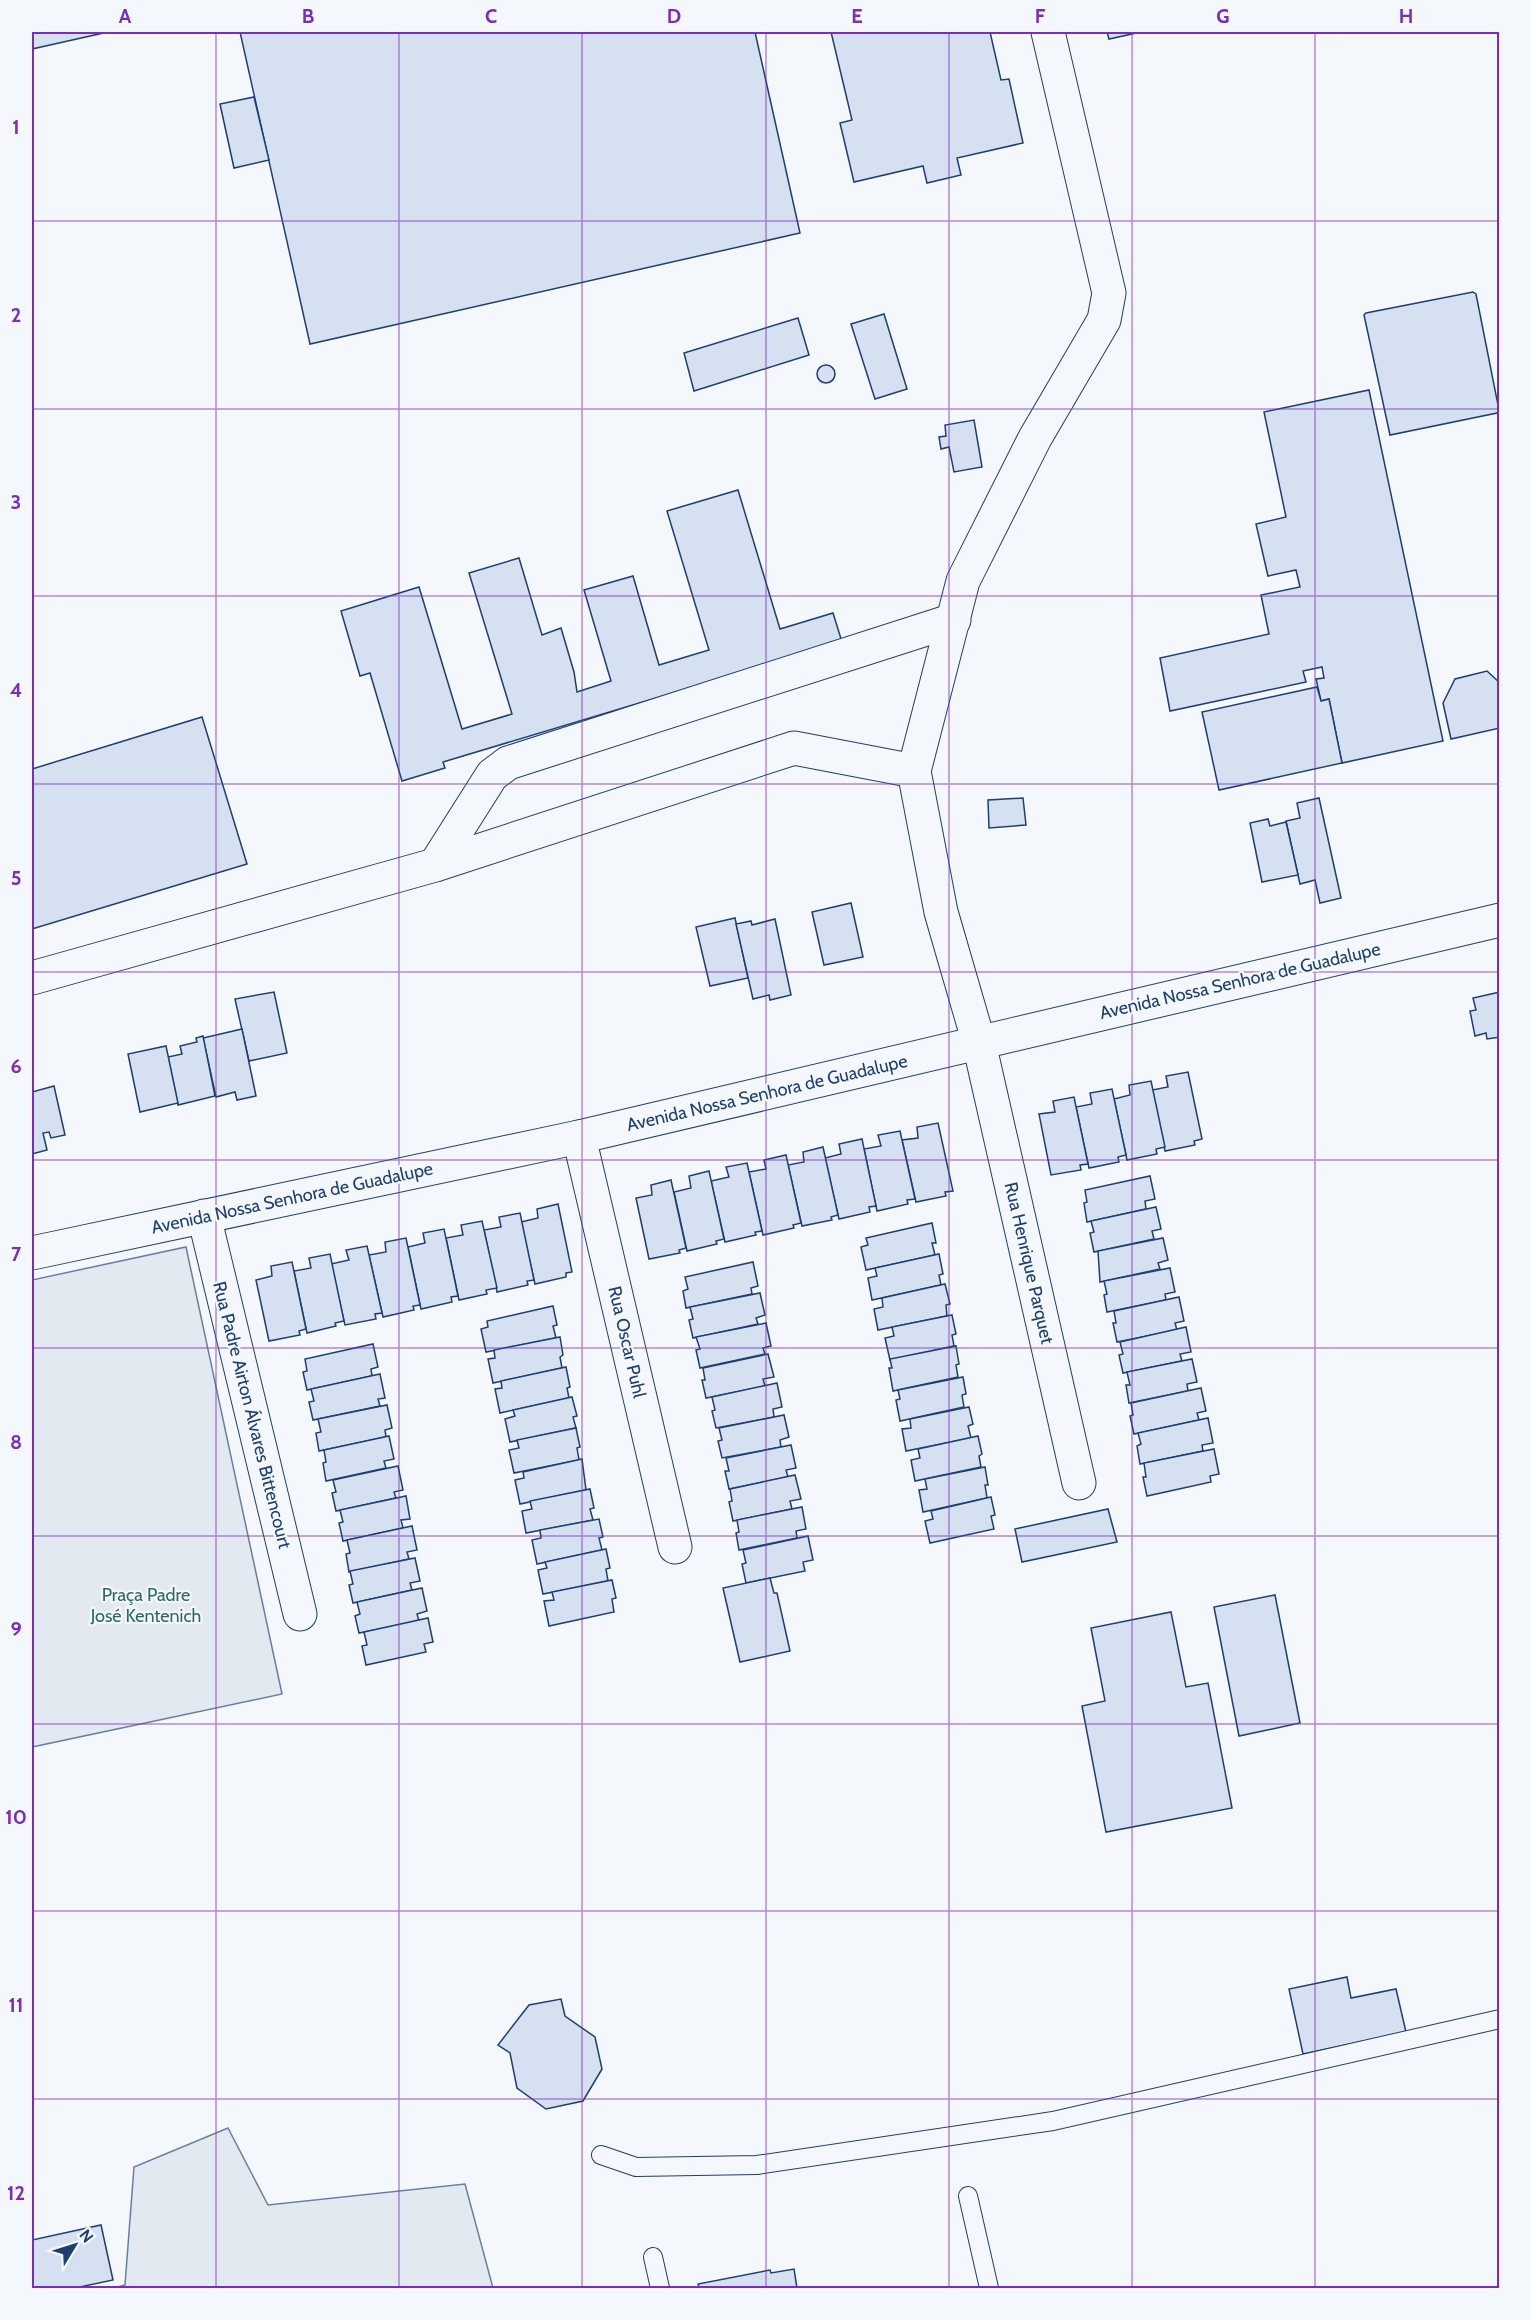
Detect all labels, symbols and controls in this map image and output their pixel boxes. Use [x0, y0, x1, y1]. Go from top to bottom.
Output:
text: A [119, 4, 132, 28]
text: B [302, 4, 314, 28]
text: C [485, 4, 497, 28]
text: D [667, 4, 681, 28]
text: E [851, 4, 863, 28]
text: F [1035, 4, 1046, 28]
text: G [1216, 4, 1230, 28]
text: H [1399, 4, 1413, 28]
text: 1 [12, 115, 20, 139]
text: 2 [11, 303, 21, 327]
text: 3 [11, 490, 21, 514]
text: 4 [10, 678, 22, 702]
text: 5 [11, 866, 21, 890]
street label: Avenida Nossa Senhora de Guadalupe [1098, 938, 1382, 1024]
street label: Avenida Nossa Senhora de Guadalupe [625, 1050, 909, 1136]
text: 6 [10, 1054, 22, 1078]
street label: Avenida Nossa Senhora de Guadalupe [149, 1157, 435, 1239]
street label: Rua Henrique Parquet [1000, 1180, 1058, 1346]
text: 7 [11, 1242, 22, 1266]
street label: Rua Padre Airton Álvares Bittencourt [208, 1279, 296, 1551]
street label: Rua Oscar Puhl [603, 1284, 651, 1401]
text: 8 [10, 1430, 22, 1454]
park label: Praça Padre José Kentenich [90, 1584, 201, 1627]
text: 9 [10, 1617, 22, 1641]
text: 10 [5, 1805, 27, 1829]
text: 11 [9, 1993, 23, 2017]
text: 12 [7, 2181, 25, 2205]
north arrow [45, 2215, 105, 2275]
text: N [75, 2226, 97, 2246]

